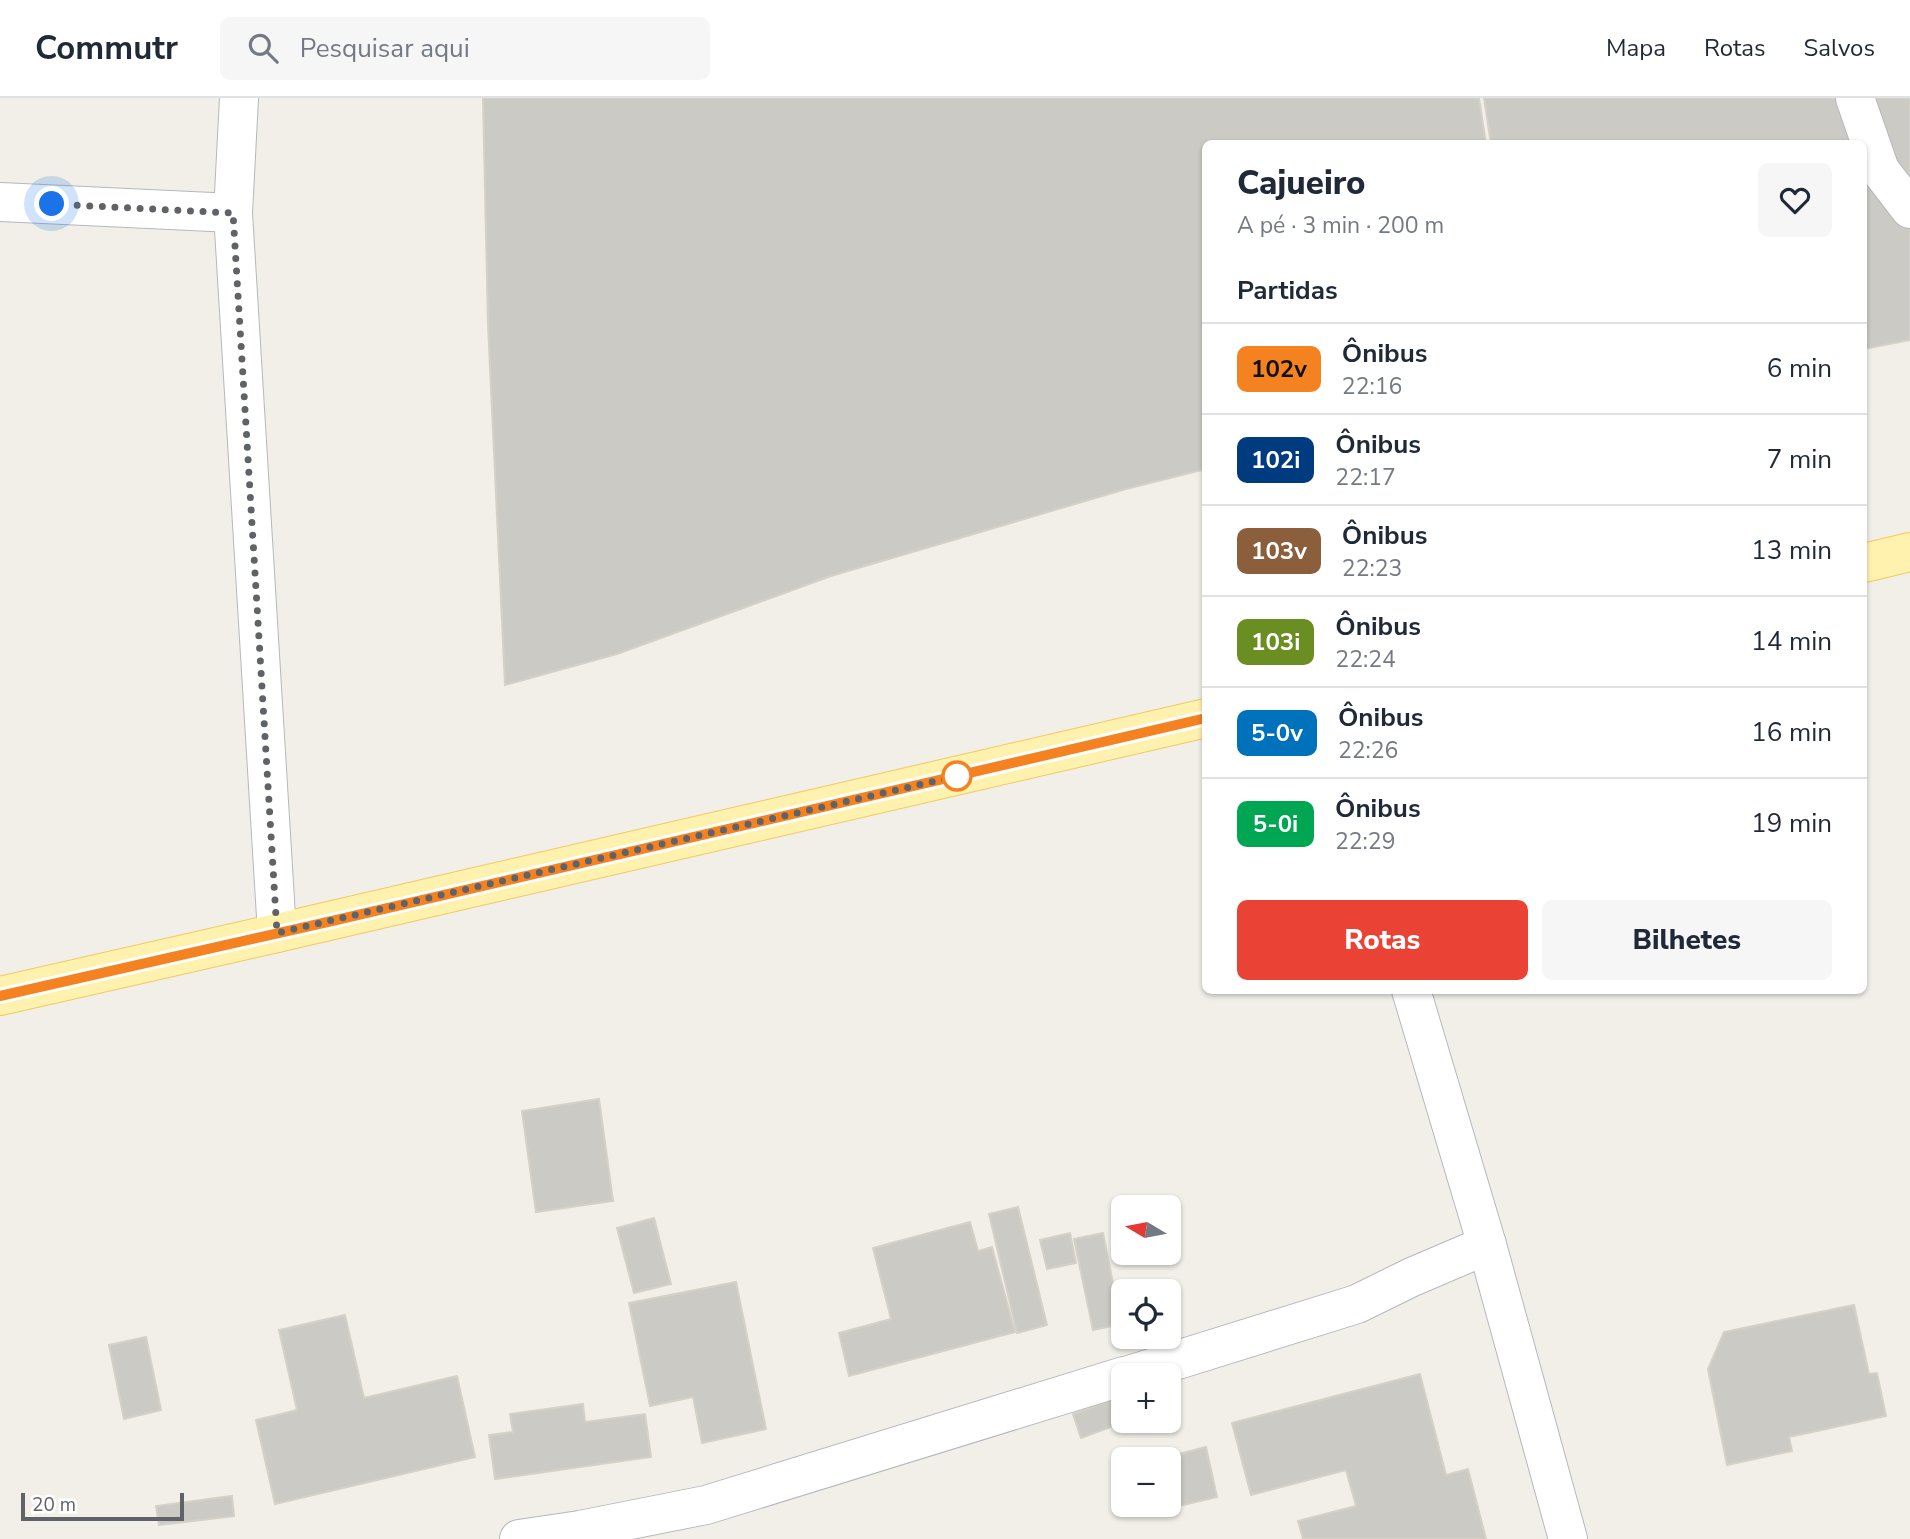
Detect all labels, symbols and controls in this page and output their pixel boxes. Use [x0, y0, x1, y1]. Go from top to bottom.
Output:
search box [220, 17, 710, 80]
text: Commutr [35, 26, 178, 71]
icon: search [244, 29, 282, 67]
text: Pesquisar aqui [300, 31, 470, 66]
text: Mapa [1606, 32, 1666, 64]
text: Rotas [1704, 32, 1766, 64]
text: Salvos [1804, 32, 1875, 64]
text: Cajueiro [1237, 161, 1366, 206]
button: heart [1758, 163, 1832, 237]
your location [34, 186, 69, 221]
text: A pé · 3 min · 200 m [1237, 210, 1444, 241]
text: Partidas [1237, 273, 1338, 308]
text: Ônibus [1342, 336, 1427, 371]
text: 6 min [1767, 351, 1832, 386]
text: 102v [1251, 353, 1307, 385]
text: 22:16 [1342, 371, 1402, 402]
text: Ônibus [1335, 427, 1421, 462]
text: 7 min [1767, 442, 1832, 477]
text: 102i [1251, 444, 1300, 476]
text: 22:17 [1335, 462, 1396, 493]
text: Ônibus [1342, 518, 1427, 553]
text: 13 min [1751, 533, 1832, 568]
text: 103v [1251, 535, 1307, 567]
text: 22:23 [1342, 553, 1402, 584]
text: Ônibus [1335, 609, 1421, 644]
text: 14 min [1751, 624, 1832, 659]
text: 103i [1251, 626, 1300, 658]
text: 22:24 [1335, 644, 1396, 675]
text: Ônibus [1338, 700, 1423, 735]
text: 16 min [1751, 715, 1832, 750]
text: 5-0v [1251, 717, 1303, 749]
text: 22:26 [1338, 735, 1398, 766]
unlabelled marker [942, 761, 972, 791]
text: Ônibus [1335, 791, 1421, 826]
text: 19 min [1751, 806, 1832, 841]
text: 5-0i [1253, 808, 1298, 840]
text: 22:29 [1335, 826, 1395, 857]
button: Rotas [1237, 900, 1528, 980]
button: Bilhetes [1542, 900, 1832, 980]
north arrow [1111, 1195, 1181, 1265]
map controls [1111, 1195, 1181, 1517]
button: locate [1111, 1279, 1181, 1349]
button: + [1111, 1363, 1181, 1433]
button: − [1111, 1447, 1181, 1517]
scale bar [21, 1490, 184, 1522]
text: 20 m [32, 1492, 76, 1518]

